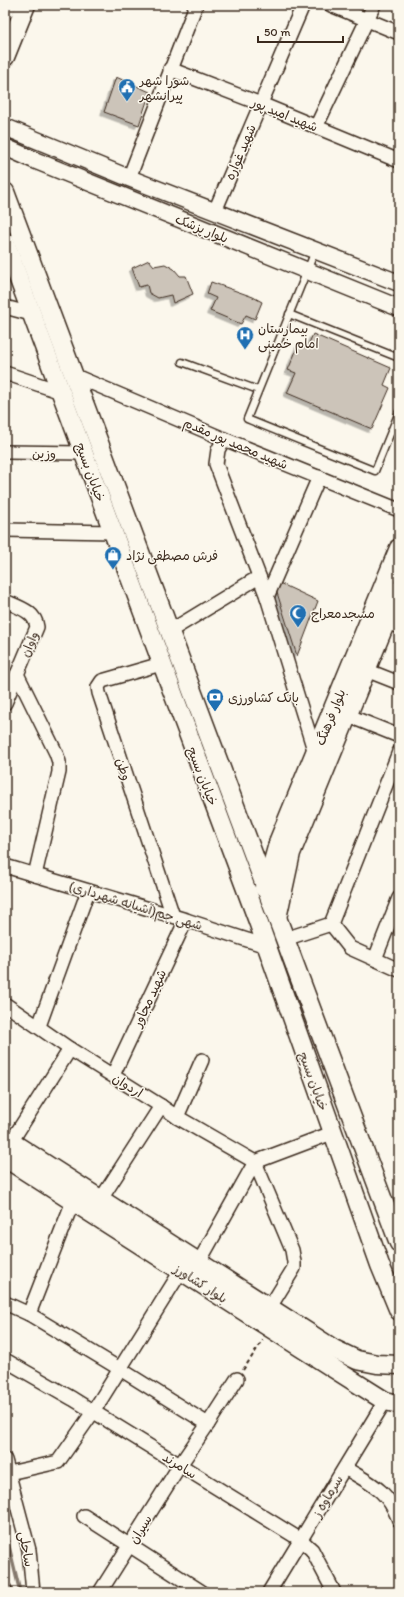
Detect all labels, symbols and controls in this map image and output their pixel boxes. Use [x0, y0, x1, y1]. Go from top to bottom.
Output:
scale bar [258, 18, 343, 44]
text: 50 m [264, 25, 290, 39]
place label: شورا شهر پیرانشهر [139, 73, 189, 104]
public building icon: شورا شهر پیرانشهر [117, 77, 137, 102]
street label: شهید امید پور [248, 94, 320, 135]
street label: شهید غواره [222, 122, 260, 183]
street label: بلوار پزشک [173, 211, 230, 247]
place label: بیمارستان امام خمینی [258, 321, 319, 354]
hospital icon: بیمارستان امام خمینی [235, 325, 255, 350]
street label: شهید محمد پور مقدم [180, 415, 290, 475]
street label: خیابان بسیج [71, 441, 108, 504]
street label: وزین [32, 446, 56, 462]
shop icon: فرش مصطفی نژاد [103, 545, 123, 570]
place label: فرش مصطفی نژاد [126, 548, 218, 565]
mosque icon: مسجدمعراج [288, 603, 308, 628]
place label: مسجدمعراج [311, 606, 375, 623]
street label: واوان [18, 629, 42, 660]
bank icon: بانک کشاورزی [205, 687, 225, 712]
street label: بلوار فرهنگ [312, 687, 349, 748]
place label: بانک کشاورزی [228, 690, 299, 706]
street label: خیابان بسیج [183, 745, 221, 808]
street label: وطن [112, 756, 134, 783]
street label: شهی چم(آشیانه شهرداری) [67, 878, 204, 936]
street label: شهید مجاور [129, 967, 170, 1031]
street label: خیابان بسیج [294, 1050, 331, 1113]
street label: اردوان [109, 1070, 146, 1101]
street label: بلوار کشاورز [170, 1260, 230, 1307]
street label: سامرند [160, 1449, 199, 1482]
street label: سرماوه ز [309, 1472, 347, 1521]
street label: سیران [126, 1512, 156, 1547]
street label: ساحلی [14, 1530, 37, 1568]

